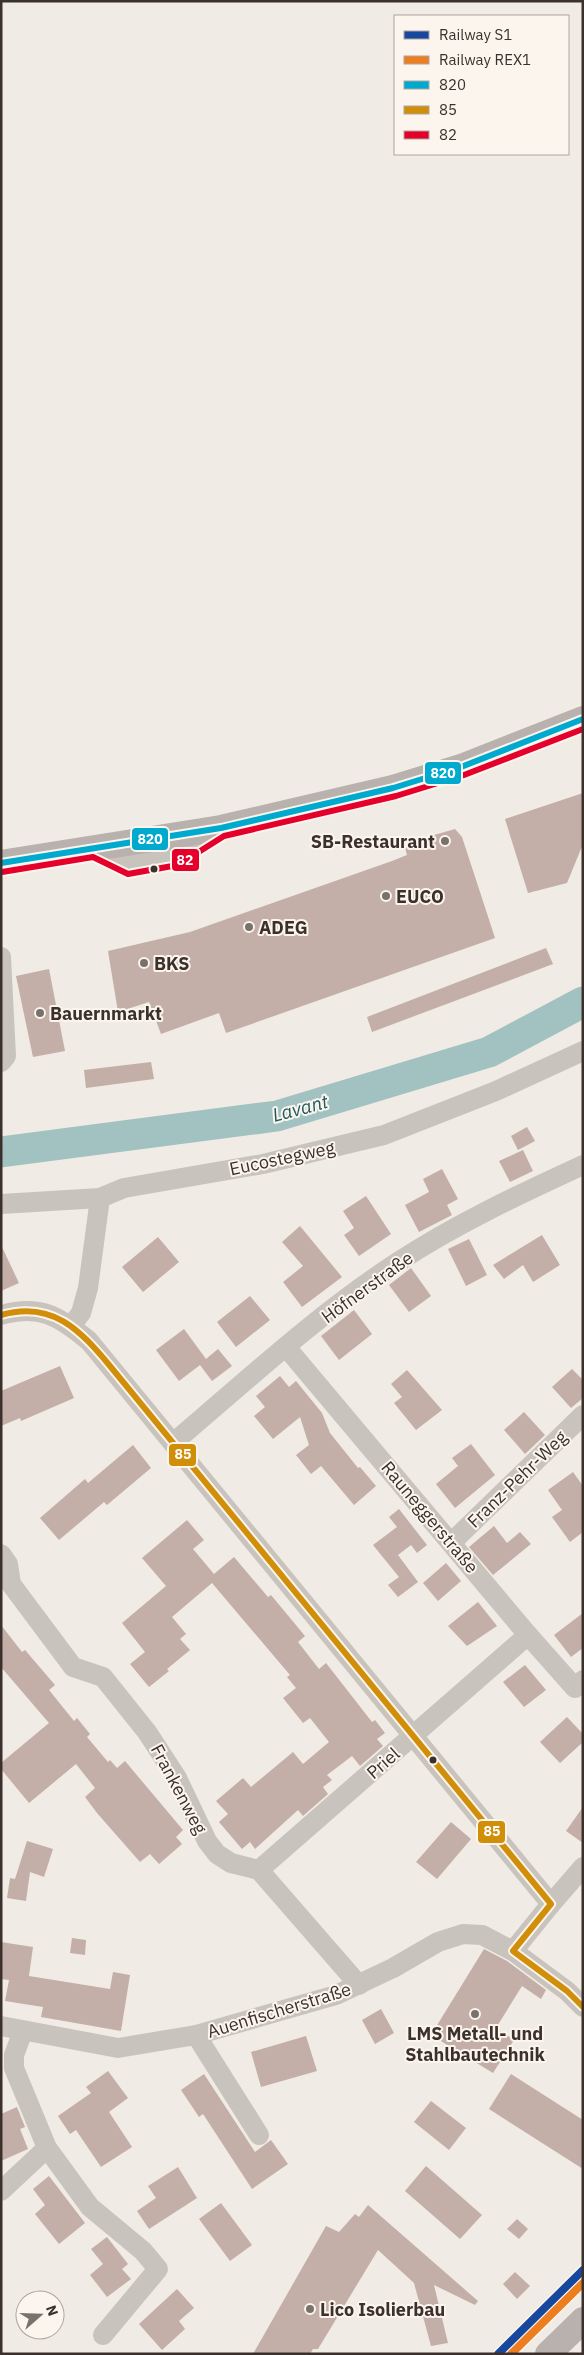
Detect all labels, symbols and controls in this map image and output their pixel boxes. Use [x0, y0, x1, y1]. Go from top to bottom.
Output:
legend [394, 15, 569, 155]
text: Railway S1 [439, 25, 512, 44]
text: Railway REX1 [439, 50, 531, 69]
text: 820 [439, 75, 466, 94]
text: 85 [439, 100, 457, 119]
text: 82 [439, 125, 457, 144]
line badge: 820 [424, 761, 462, 785]
text: 820 [430, 764, 456, 782]
line badge: 820 [131, 827, 169, 851]
text: 820 [137, 830, 163, 848]
place label: SB-Restaurant [311, 830, 435, 853]
marker: SB-Restaurant [439, 835, 451, 847]
line badge: 82 [171, 848, 200, 872]
text: 82 [177, 851, 193, 869]
unlabelled marker [149, 864, 159, 874]
place label: EUCO [396, 885, 444, 908]
marker: EUCO [380, 890, 392, 902]
place label: ADEG [259, 916, 308, 939]
marker: ADEG [243, 921, 255, 933]
place label: BKS [154, 952, 190, 975]
marker: BKS [138, 957, 150, 969]
place label: Bauernmarkt [50, 1002, 162, 1025]
marker: Bauernmarkt [34, 1007, 46, 1019]
water label: Lavant [269, 1089, 331, 1127]
street label: Eucostegweg [227, 1136, 337, 1180]
street label: Höfnerstraße [317, 1246, 417, 1328]
street label: Franz-Pehr-Weg [462, 1425, 572, 1533]
line badge: 85 [168, 1443, 197, 1467]
text: 85 [175, 1445, 191, 1463]
street label: Rauneggerstraße [376, 1456, 484, 1578]
street label: Frankenweg [146, 1740, 212, 1838]
street label: Priel [362, 1742, 404, 1784]
unlabelled marker [428, 1755, 438, 1765]
line badge: 85 [477, 1820, 506, 1844]
text: 85 [484, 1822, 500, 1840]
street label: Auenfischerstraße [204, 1977, 354, 2043]
marker: LMS Metall- und Stahlbautechnik [469, 2008, 481, 2020]
place label: LMS Metall- und Stahlbautechnik [405, 2022, 545, 2066]
north arrow [15, 2290, 65, 2340]
place label: Lico Isolierbau [320, 2298, 445, 2321]
text: N [42, 2303, 62, 2318]
marker: Lico Isolierbau [304, 2303, 316, 2315]

